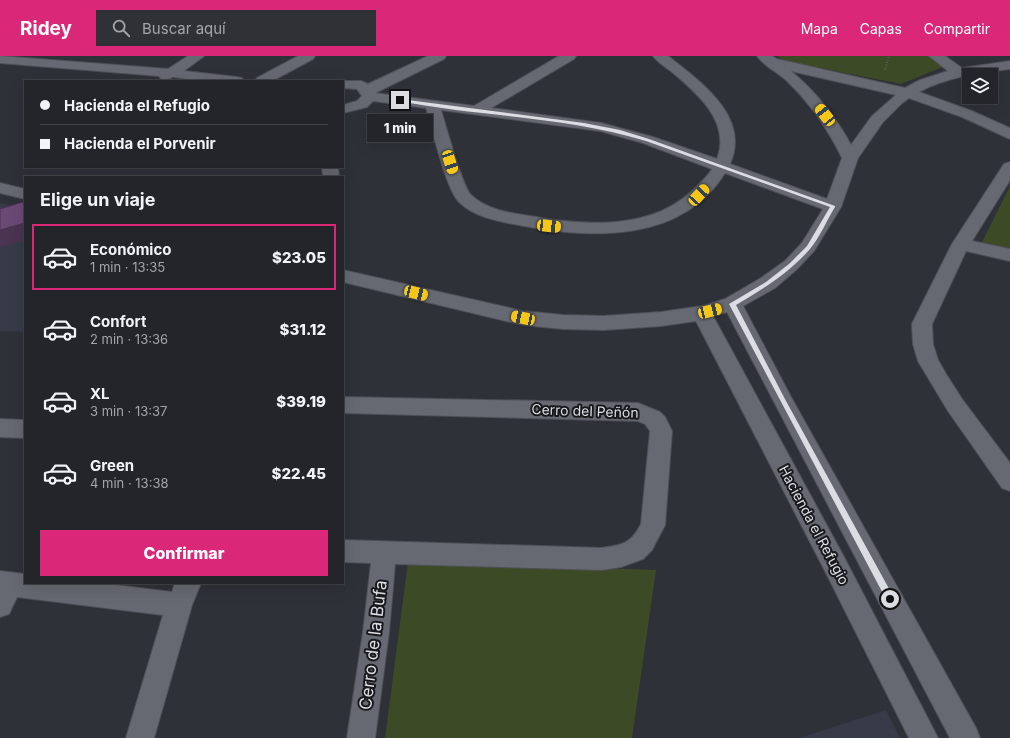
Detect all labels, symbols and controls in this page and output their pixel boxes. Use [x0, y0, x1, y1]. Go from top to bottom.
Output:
search box [96, 10, 376, 46]
text: Ridey [20, 17, 72, 40]
icon: search [110, 17, 132, 39]
text: Buscar aquí [142, 19, 226, 38]
text: Mapa [801, 20, 838, 37]
text: Capas [860, 20, 902, 37]
text: Compartir [924, 20, 990, 37]
map controls [962, 68, 998, 104]
button: layers [962, 68, 998, 104]
route end [391, 91, 409, 109]
text: Hacienda el Refugio [64, 96, 210, 115]
car [813, 102, 837, 128]
callout: 1 min [367, 114, 433, 142]
text: 1 min [384, 120, 416, 136]
text: Hacienda el Porvenir [64, 134, 216, 153]
car [441, 149, 459, 175]
car [686, 182, 712, 208]
text: Elige un viaje [40, 189, 155, 210]
car [536, 219, 562, 233]
icon: car [42, 239, 78, 275]
text: Económico [90, 240, 171, 259]
text: $23.05 [272, 248, 326, 267]
text: 1 min · 13:35 [90, 259, 165, 275]
car [403, 284, 429, 302]
car [697, 302, 723, 320]
car [510, 310, 536, 326]
icon: car [42, 311, 78, 347]
text: Confort [90, 312, 146, 331]
text: $31.12 [280, 320, 326, 339]
text: 2 min · 13:36 [90, 331, 168, 347]
icon: car [42, 383, 78, 419]
text: XL [90, 384, 110, 403]
text: $39.19 [276, 392, 326, 411]
street label: Cerro del Peñón [531, 400, 639, 421]
text: 3 min · 13:37 [90, 403, 167, 419]
icon: car [42, 455, 78, 491]
text: Green [90, 456, 134, 475]
street label: Hacienda el Refugio [776, 462, 853, 587]
text: $22.45 [272, 464, 326, 483]
text: 4 min · 13:38 [90, 475, 168, 491]
button: Confirmar [40, 530, 328, 576]
street label: Cerro de la Bufa [355, 579, 391, 711]
route start [881, 590, 899, 608]

